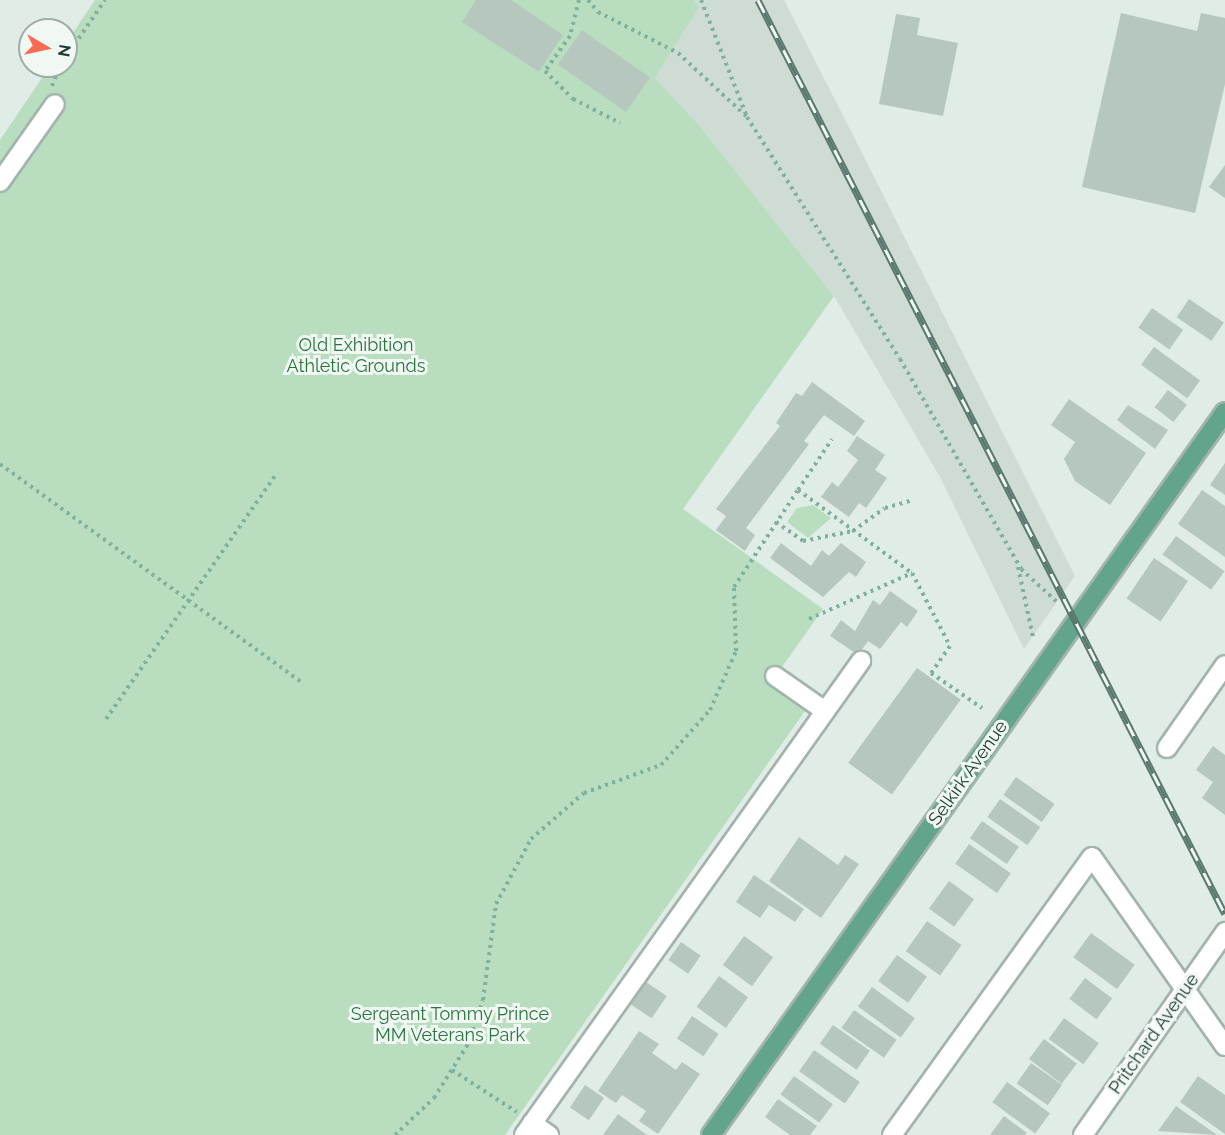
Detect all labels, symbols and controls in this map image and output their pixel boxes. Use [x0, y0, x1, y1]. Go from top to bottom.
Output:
north arrow [18, 18, 78, 78]
text: N [54, 43, 75, 58]
park label: Old Exhibition Athletic Grounds [287, 335, 425, 378]
street label: Selkirk Avenue [924, 716, 1012, 830]
street label: Pritchard Avenue [1104, 969, 1204, 1099]
park label: Sergeant Tommy Prince MM Veterans Park [350, 1004, 550, 1046]

